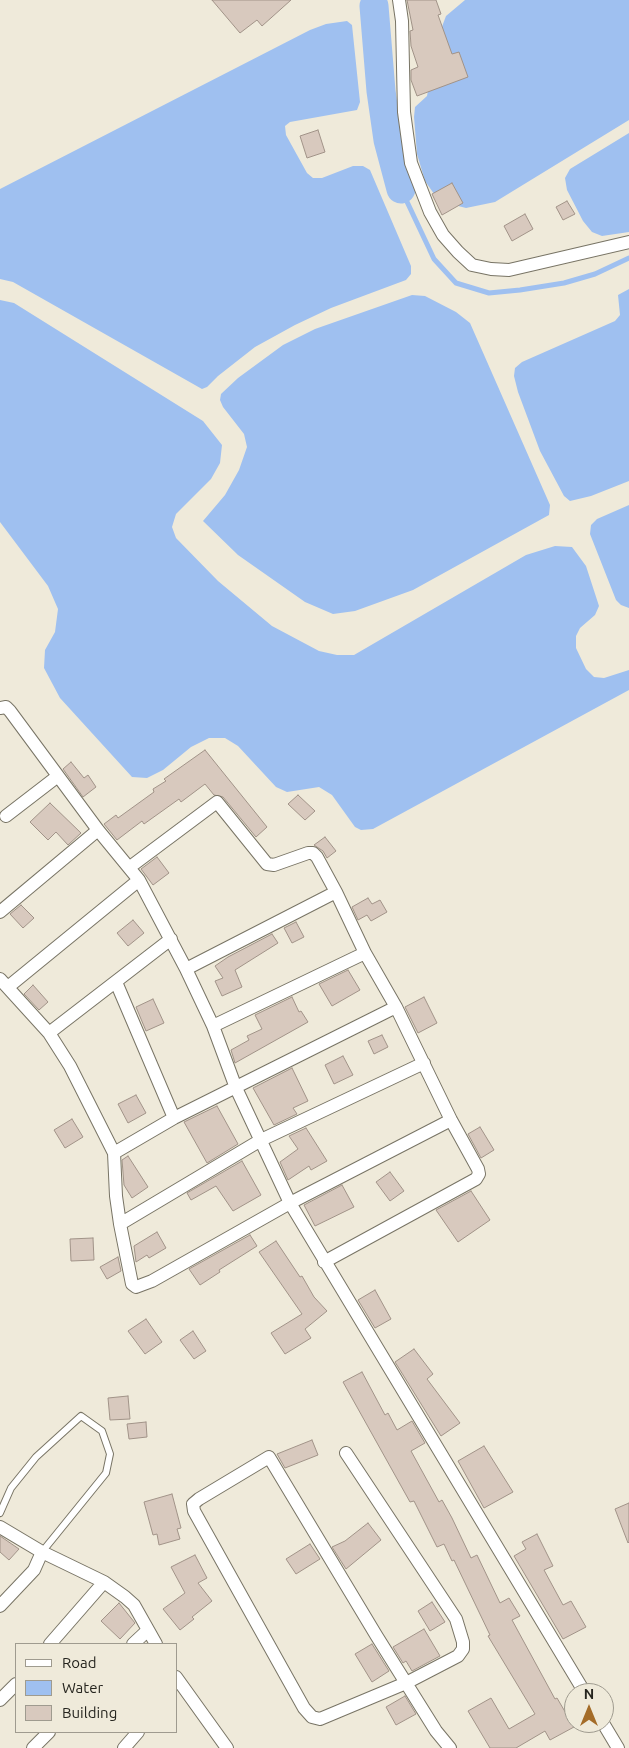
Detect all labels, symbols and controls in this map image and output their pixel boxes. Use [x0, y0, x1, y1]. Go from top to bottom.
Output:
legend [15, 1643, 178, 1733]
text: Road [62, 1654, 97, 1671]
text: Water [62, 1679, 103, 1696]
north arrow [564, 1683, 614, 1733]
text: N [584, 1686, 594, 1702]
text: Building [62, 1704, 117, 1721]

